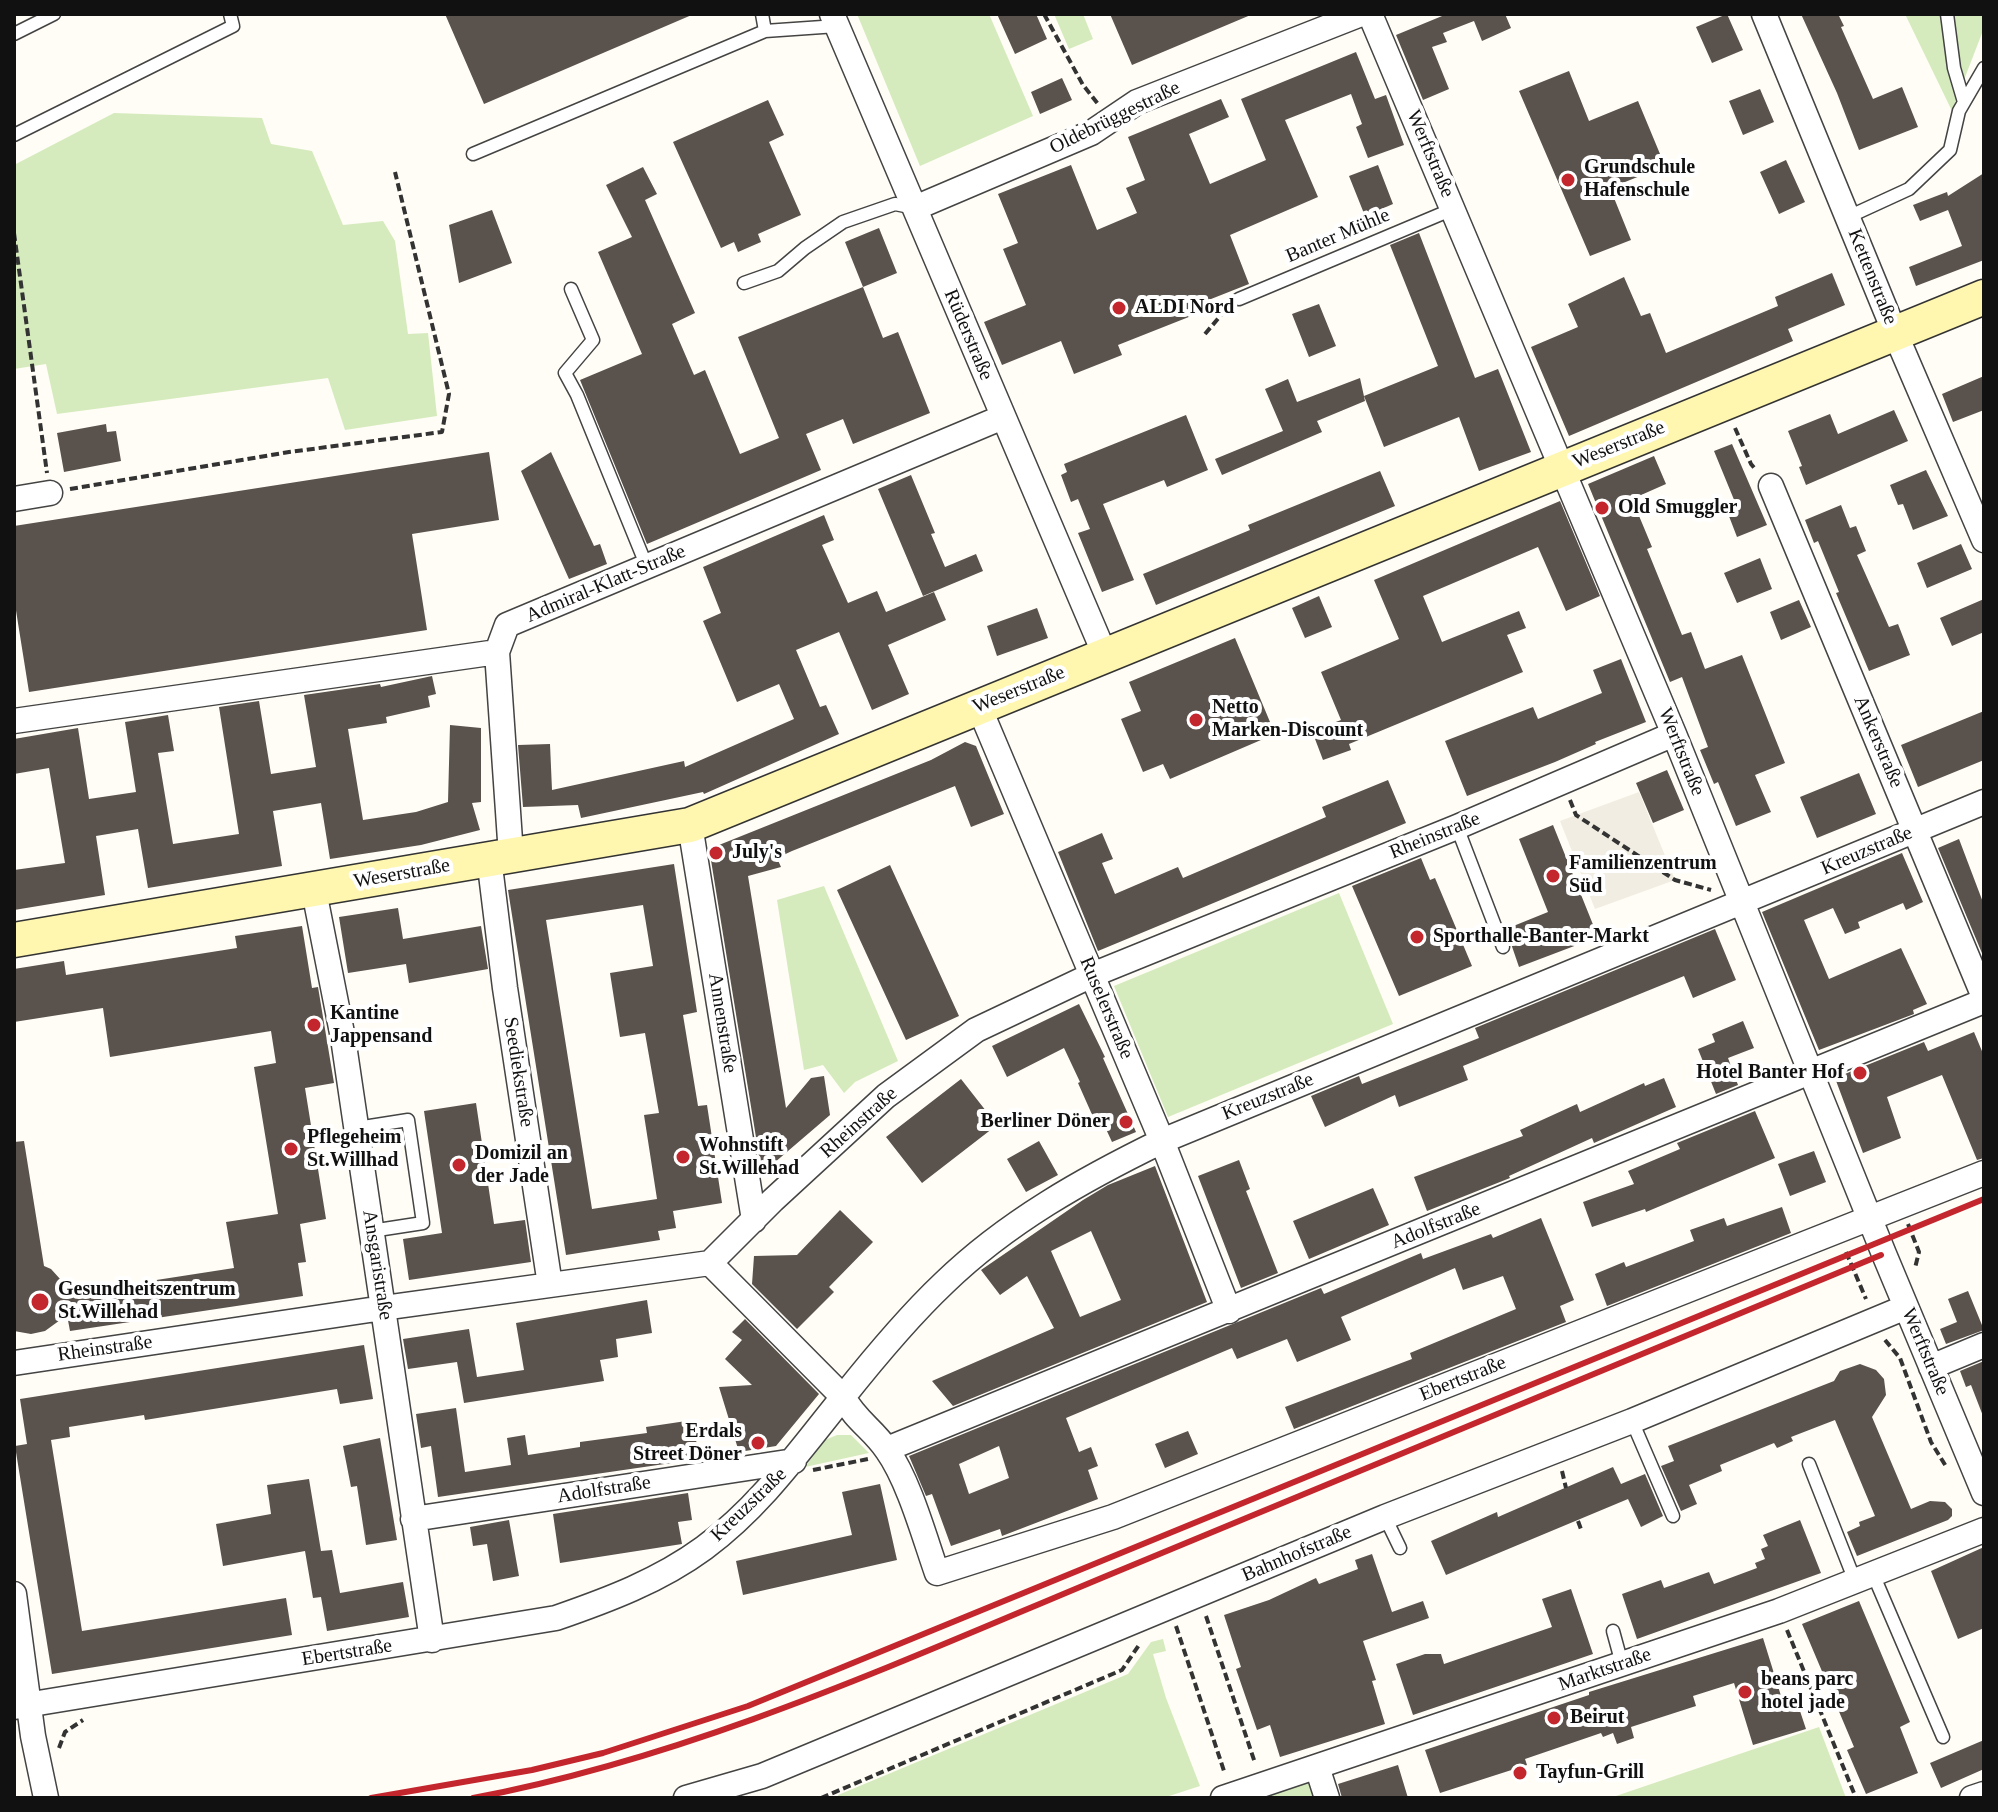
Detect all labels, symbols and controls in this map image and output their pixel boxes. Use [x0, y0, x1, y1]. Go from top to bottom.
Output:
street label: Oldebrüggestraße [1046, 76, 1184, 160]
street label: Werftstraße [1401, 107, 1459, 201]
place label: Grundschule Hafenschule [1584, 156, 1695, 203]
marker: Grundschule Hafenschule [1559, 171, 1577, 189]
street label: Banter Mühle [1282, 203, 1394, 269]
street label: Kettenstraße [1842, 226, 1902, 328]
street label: Rüderstraße [938, 286, 998, 384]
place label: ALDI Nord [1135, 296, 1234, 320]
marker: ALDI Nord [1110, 299, 1128, 317]
street label: Weserstraße [1569, 416, 1669, 474]
place label: Old Smuggler [1618, 496, 1737, 520]
marker: Old Smuggler [1593, 499, 1611, 517]
street label: Admiral-Klatt-Straße [523, 540, 689, 628]
street label: Weserstraße [969, 661, 1069, 719]
street label: Ankerstraße [1848, 692, 1908, 792]
place label: Netto Marken-Discount [1212, 696, 1363, 743]
street label: Werftstraße [1652, 704, 1710, 800]
marker: Netto Marken-Discount [1187, 711, 1205, 729]
street label: Rheinstraße [1386, 807, 1484, 865]
street label: Kreuzstraße [1818, 821, 1916, 881]
place label: July's [732, 841, 782, 865]
marker: July's [707, 844, 725, 862]
place label: Familienzentrum Süd [1569, 852, 1717, 899]
street label: Weserstraße [352, 854, 452, 894]
marker: Familienzentrum Süd [1544, 867, 1562, 885]
place label: Sporthalle-Banter-Markt [1433, 925, 1649, 949]
marker: Sporthalle-Banter-Markt [1408, 928, 1426, 946]
street label: Ruselerstraße [1074, 953, 1138, 1063]
street label: Annenstraße [702, 971, 742, 1075]
place label: Kantine Jappensand [330, 1002, 432, 1049]
street label: Seediekstraße [497, 1015, 539, 1129]
marker: Kantine Jappensand [305, 1016, 323, 1034]
place label: Hotel Banter Hof [1696, 1061, 1844, 1085]
marker: Hotel Banter Hof [1851, 1064, 1869, 1082]
street label: Kreuzstraße [1219, 1068, 1317, 1126]
street label: Rheinstraße [815, 1082, 903, 1164]
place label: Berliner Döner [981, 1110, 1110, 1134]
marker: Berliner Döner [1117, 1113, 1135, 1131]
place label: Pflegeheim St.Willhad [307, 1126, 401, 1173]
place label: Wohnstift St.Willehad [699, 1134, 799, 1181]
marker: Pflegeheim St.Willhad [282, 1140, 300, 1158]
place label: Domizil an der Jade [475, 1142, 568, 1189]
marker: Wohnstift St.Willehad [674, 1148, 692, 1166]
marker: Domizil an der Jade [450, 1156, 468, 1174]
street label: Adolfstraße [1388, 1197, 1484, 1255]
street label: Ansgaristraße [356, 1208, 398, 1322]
place label: Gesundheitszentrum St.Willehad [58, 1278, 236, 1325]
marker: Gesundheitszentrum St.Willehad [29, 1291, 51, 1313]
street label: Werftstraße [1896, 1305, 1954, 1399]
street label: Rheinstraße [56, 1330, 154, 1368]
street label: Ebertstraße [1416, 1351, 1510, 1407]
place label: Erdals Street Döner [633, 1420, 742, 1467]
marker: Erdals Street Döner [749, 1434, 767, 1452]
street label: Kreuzstraße [706, 1463, 792, 1547]
street label: Adolfstraße [555, 1471, 653, 1509]
street label: Bahnhofstraße [1239, 1520, 1355, 1588]
street label: Ebertstraße [300, 1634, 394, 1672]
street label: Marktstraße [1555, 1643, 1655, 1697]
place label: beans parc hotel jade [1761, 1668, 1853, 1715]
marker: beans parc hotel jade [1736, 1683, 1754, 1701]
place label: Beirut [1570, 1706, 1624, 1730]
marker: Beirut [1545, 1709, 1563, 1727]
place label: Tayfun-Grill [1536, 1761, 1644, 1785]
marker: Tayfun-Grill [1511, 1764, 1529, 1782]

